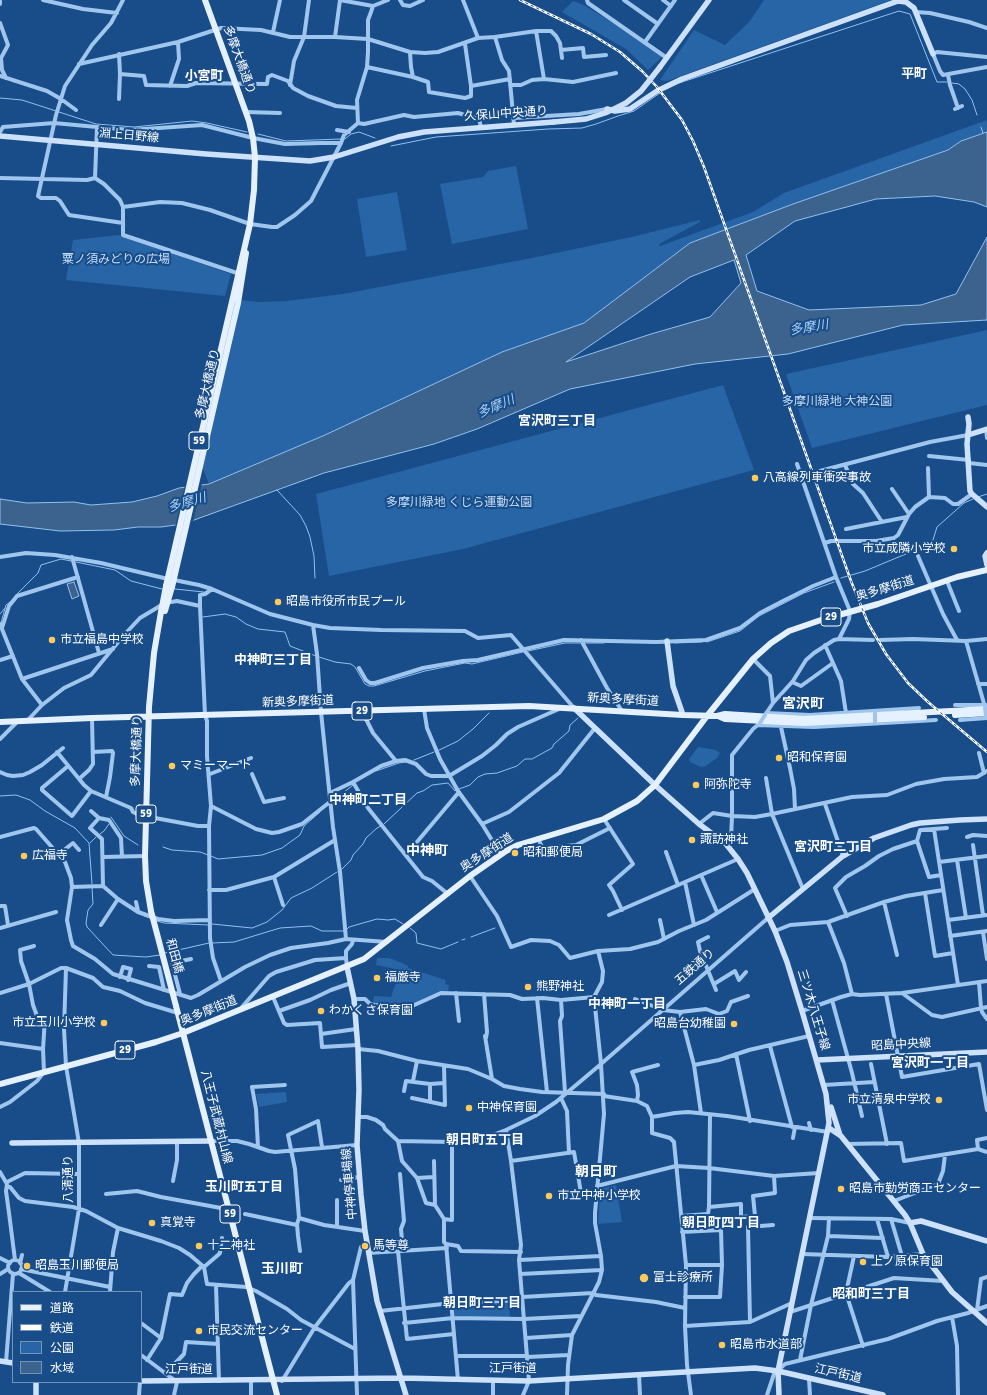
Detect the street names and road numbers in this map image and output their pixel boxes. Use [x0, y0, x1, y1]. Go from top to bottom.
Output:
street label: 多摩大橋通り [220, 24, 258, 96]
street label: 久保山中央通り [464, 104, 548, 124]
street label: 淵上日野線 [98, 126, 160, 146]
street label: 多摩大橋通り [193, 347, 223, 421]
road number: 59 [189, 432, 209, 450]
street label: 奥多摩街道 [854, 573, 916, 605]
road number: 29 [821, 608, 841, 626]
street label: 新奥多摩街道 [587, 691, 659, 709]
street label: 新奥多摩街道 [262, 694, 334, 710]
road number: 29 [352, 702, 372, 720]
street label: 多摩大橋通り [129, 715, 145, 787]
road number: 59 [136, 805, 156, 823]
street label: 奥多摩街道 [458, 831, 516, 875]
street label: 和田橋 [162, 937, 186, 975]
street label: 五鉄通り [672, 946, 718, 988]
street label: 三ツ木八王子線 [794, 968, 832, 1052]
street label: 奥多摩街道 [178, 993, 240, 1029]
street label: 昭島中央線 [871, 1036, 931, 1054]
road number: 29 [115, 1041, 135, 1059]
street label: 八王子武蔵村山線 [197, 1069, 235, 1165]
street label: 中神停車場線 [340, 1148, 360, 1220]
street label: 八清通り [62, 1155, 76, 1203]
road number: 59 [220, 1205, 240, 1223]
street label: 江戸街道 [489, 1362, 537, 1376]
street label: 江戸街道 [813, 1362, 863, 1386]
street label: 江戸街道 [165, 1363, 213, 1377]

